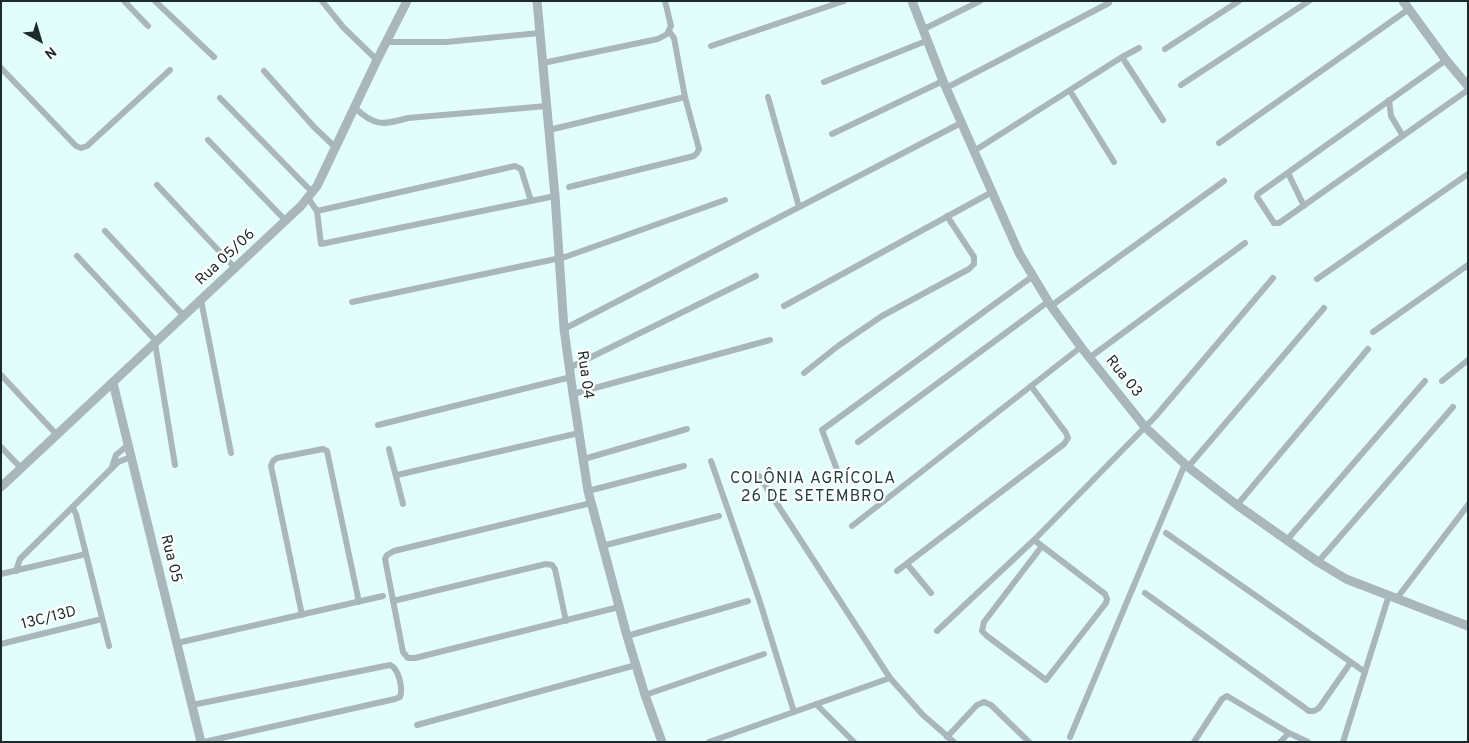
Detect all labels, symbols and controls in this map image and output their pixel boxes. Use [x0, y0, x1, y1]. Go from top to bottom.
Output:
north arrow [15, 15, 65, 65]
text: N [40, 42, 59, 62]
street label: Rua 05/06 [193, 226, 259, 290]
street label: Rua 04 [572, 350, 596, 400]
street label: Rua 03 [1101, 353, 1145, 401]
district label: COLÔNIA AGRÍCOLA 26 DE SETEMBRO [728, 470, 898, 508]
street label: Rua 05 [155, 533, 185, 585]
street label: 13C/13D [20, 603, 78, 635]

